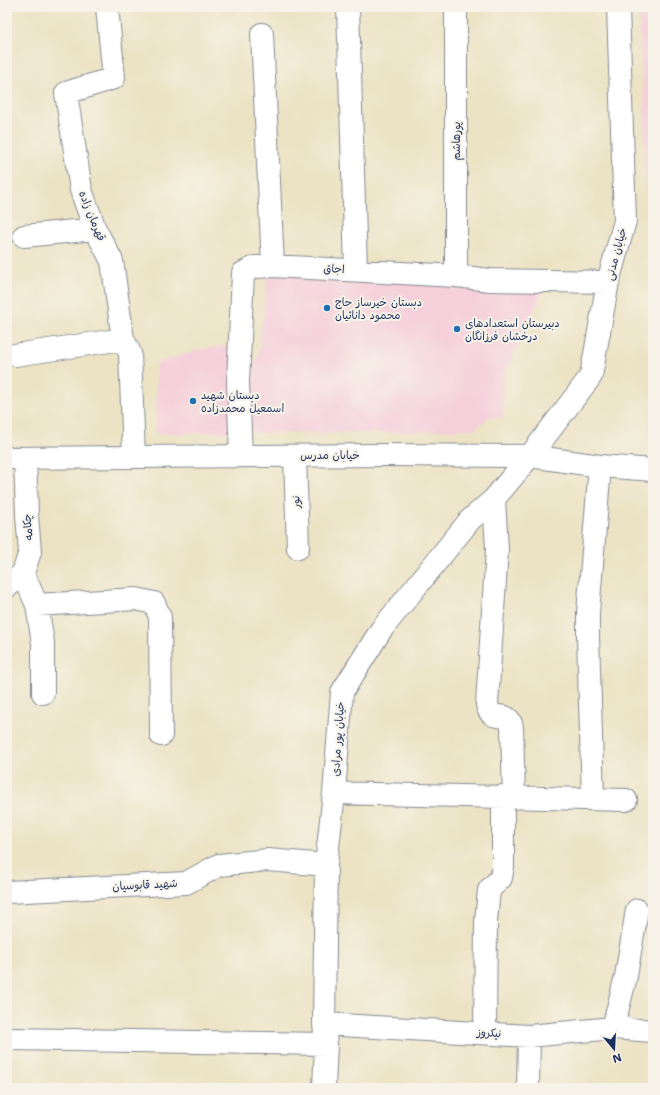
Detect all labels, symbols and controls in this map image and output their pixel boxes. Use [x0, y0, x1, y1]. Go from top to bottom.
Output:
street label: پورهاشم [449, 122, 465, 160]
street label: قهرمان زاده [75, 189, 109, 243]
street label: خیابان مدنی [602, 226, 630, 282]
street label: اجاق [323, 261, 345, 277]
place label: دبستان خیرساز حاج محمود دانائیان [335, 295, 422, 323]
marker: دبستان خیرساز حاج محمود دانائیان [322, 303, 332, 313]
place label: دبیرستان استعدادهای درخشان فرزانگان [465, 316, 560, 344]
marker: دبیرستان استعدادهای درخشان فرزانگان [452, 324, 462, 334]
place label: دبستان شهید اسمعیل محمدزاده [201, 388, 284, 416]
marker: دبستان شهید اسمعیل محمدزاده [188, 396, 198, 406]
street label: خیابان مدرس [300, 448, 360, 463]
street label: نور [288, 495, 304, 510]
street label: چکامه [19, 513, 37, 541]
street label: خیابان پور مرادی [328, 701, 348, 777]
street label: شهید قابوسیان [112, 876, 178, 894]
street label: نیکروز [475, 1025, 502, 1041]
north arrow [594, 1029, 634, 1069]
text: N [610, 1050, 623, 1067]

